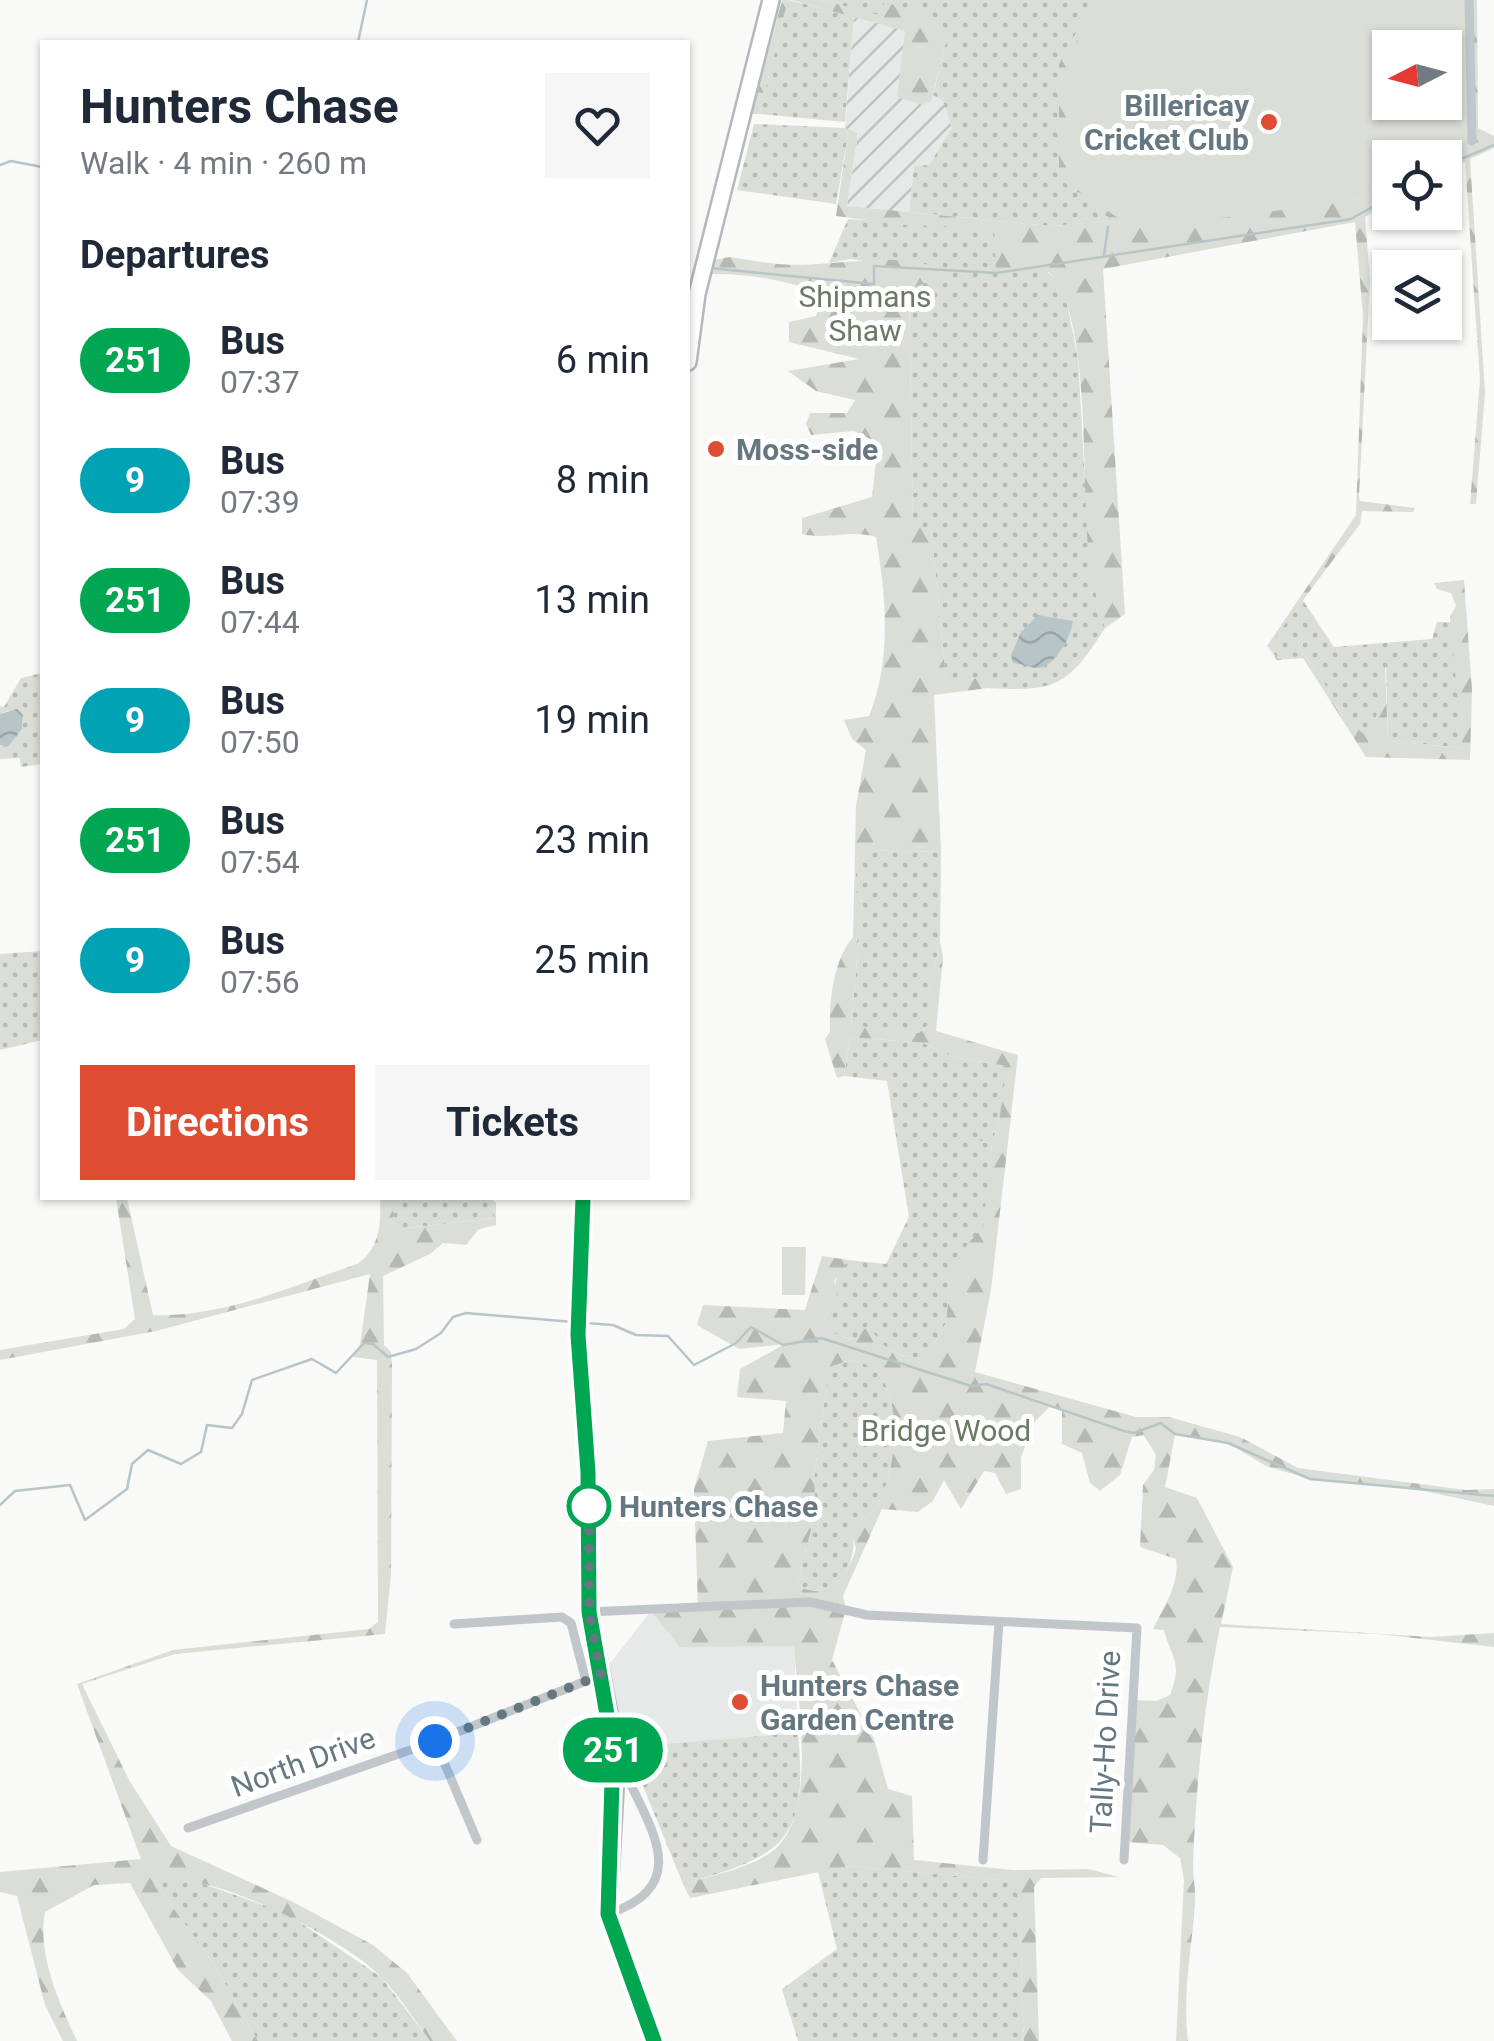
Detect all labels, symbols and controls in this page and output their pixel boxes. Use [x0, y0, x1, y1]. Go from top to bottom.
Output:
north arrow [1372, 30, 1462, 120]
map controls [1372, 30, 1462, 340]
button: heart [545, 73, 650, 178]
text: Hunters Chase [80, 78, 399, 135]
place label: Billericay Cricket Club [1084, 88, 1250, 157]
marker: Billericay Cricket Club [1258, 111, 1280, 133]
button: locate [1372, 140, 1462, 230]
text: Walk · 4 min · 260 m [80, 144, 367, 182]
text: Departures [80, 233, 270, 277]
button: layers [1372, 250, 1462, 340]
park label: Shipmans Shaw [798, 279, 932, 348]
text: Bus [220, 319, 285, 363]
text: 6 min [556, 338, 650, 382]
text: 251 [105, 340, 165, 381]
text: 07:37 [220, 363, 300, 401]
place label: Moss-side [736, 432, 878, 467]
marker: Moss-side [705, 438, 727, 460]
text: Bus [220, 439, 285, 483]
text: 8 min [556, 458, 650, 502]
text: 9 [125, 460, 145, 501]
text: 07:39 [220, 483, 300, 521]
text: Bus [220, 559, 285, 603]
text: 13 min [534, 578, 650, 622]
text: 251 [105, 580, 165, 621]
text: 07:44 [220, 603, 300, 641]
text: Bus [220, 679, 285, 723]
text: 19 min [534, 698, 650, 742]
text: 9 [125, 700, 145, 741]
text: 07:50 [220, 723, 300, 761]
text: Bus [220, 799, 285, 843]
text: 23 min [534, 818, 650, 862]
text: 251 [105, 820, 165, 861]
text: 07:54 [220, 843, 300, 881]
text: Bus [220, 919, 285, 963]
text: 25 min [534, 938, 650, 982]
text: 9 [125, 940, 145, 981]
text: 07:56 [220, 963, 300, 1001]
button: Directions [80, 1065, 355, 1180]
button: Tickets [375, 1065, 650, 1180]
park label: Bridge Wood [861, 1413, 1031, 1448]
marker: Hunters Chase [568, 1485, 610, 1527]
place label: Hunters Chase [619, 1489, 818, 1524]
street label: Tally-Ho Drive [1083, 1650, 1127, 1834]
place label: Hunters Chase Garden Centre [760, 1668, 959, 1737]
marker: Hunters Chase Garden Centre [729, 1691, 751, 1713]
your location [410, 1716, 460, 1766]
line badge: 251 [556, 1718, 670, 1782]
street label: North Drive [226, 1720, 380, 1804]
text: 251 [583, 1730, 643, 1771]

